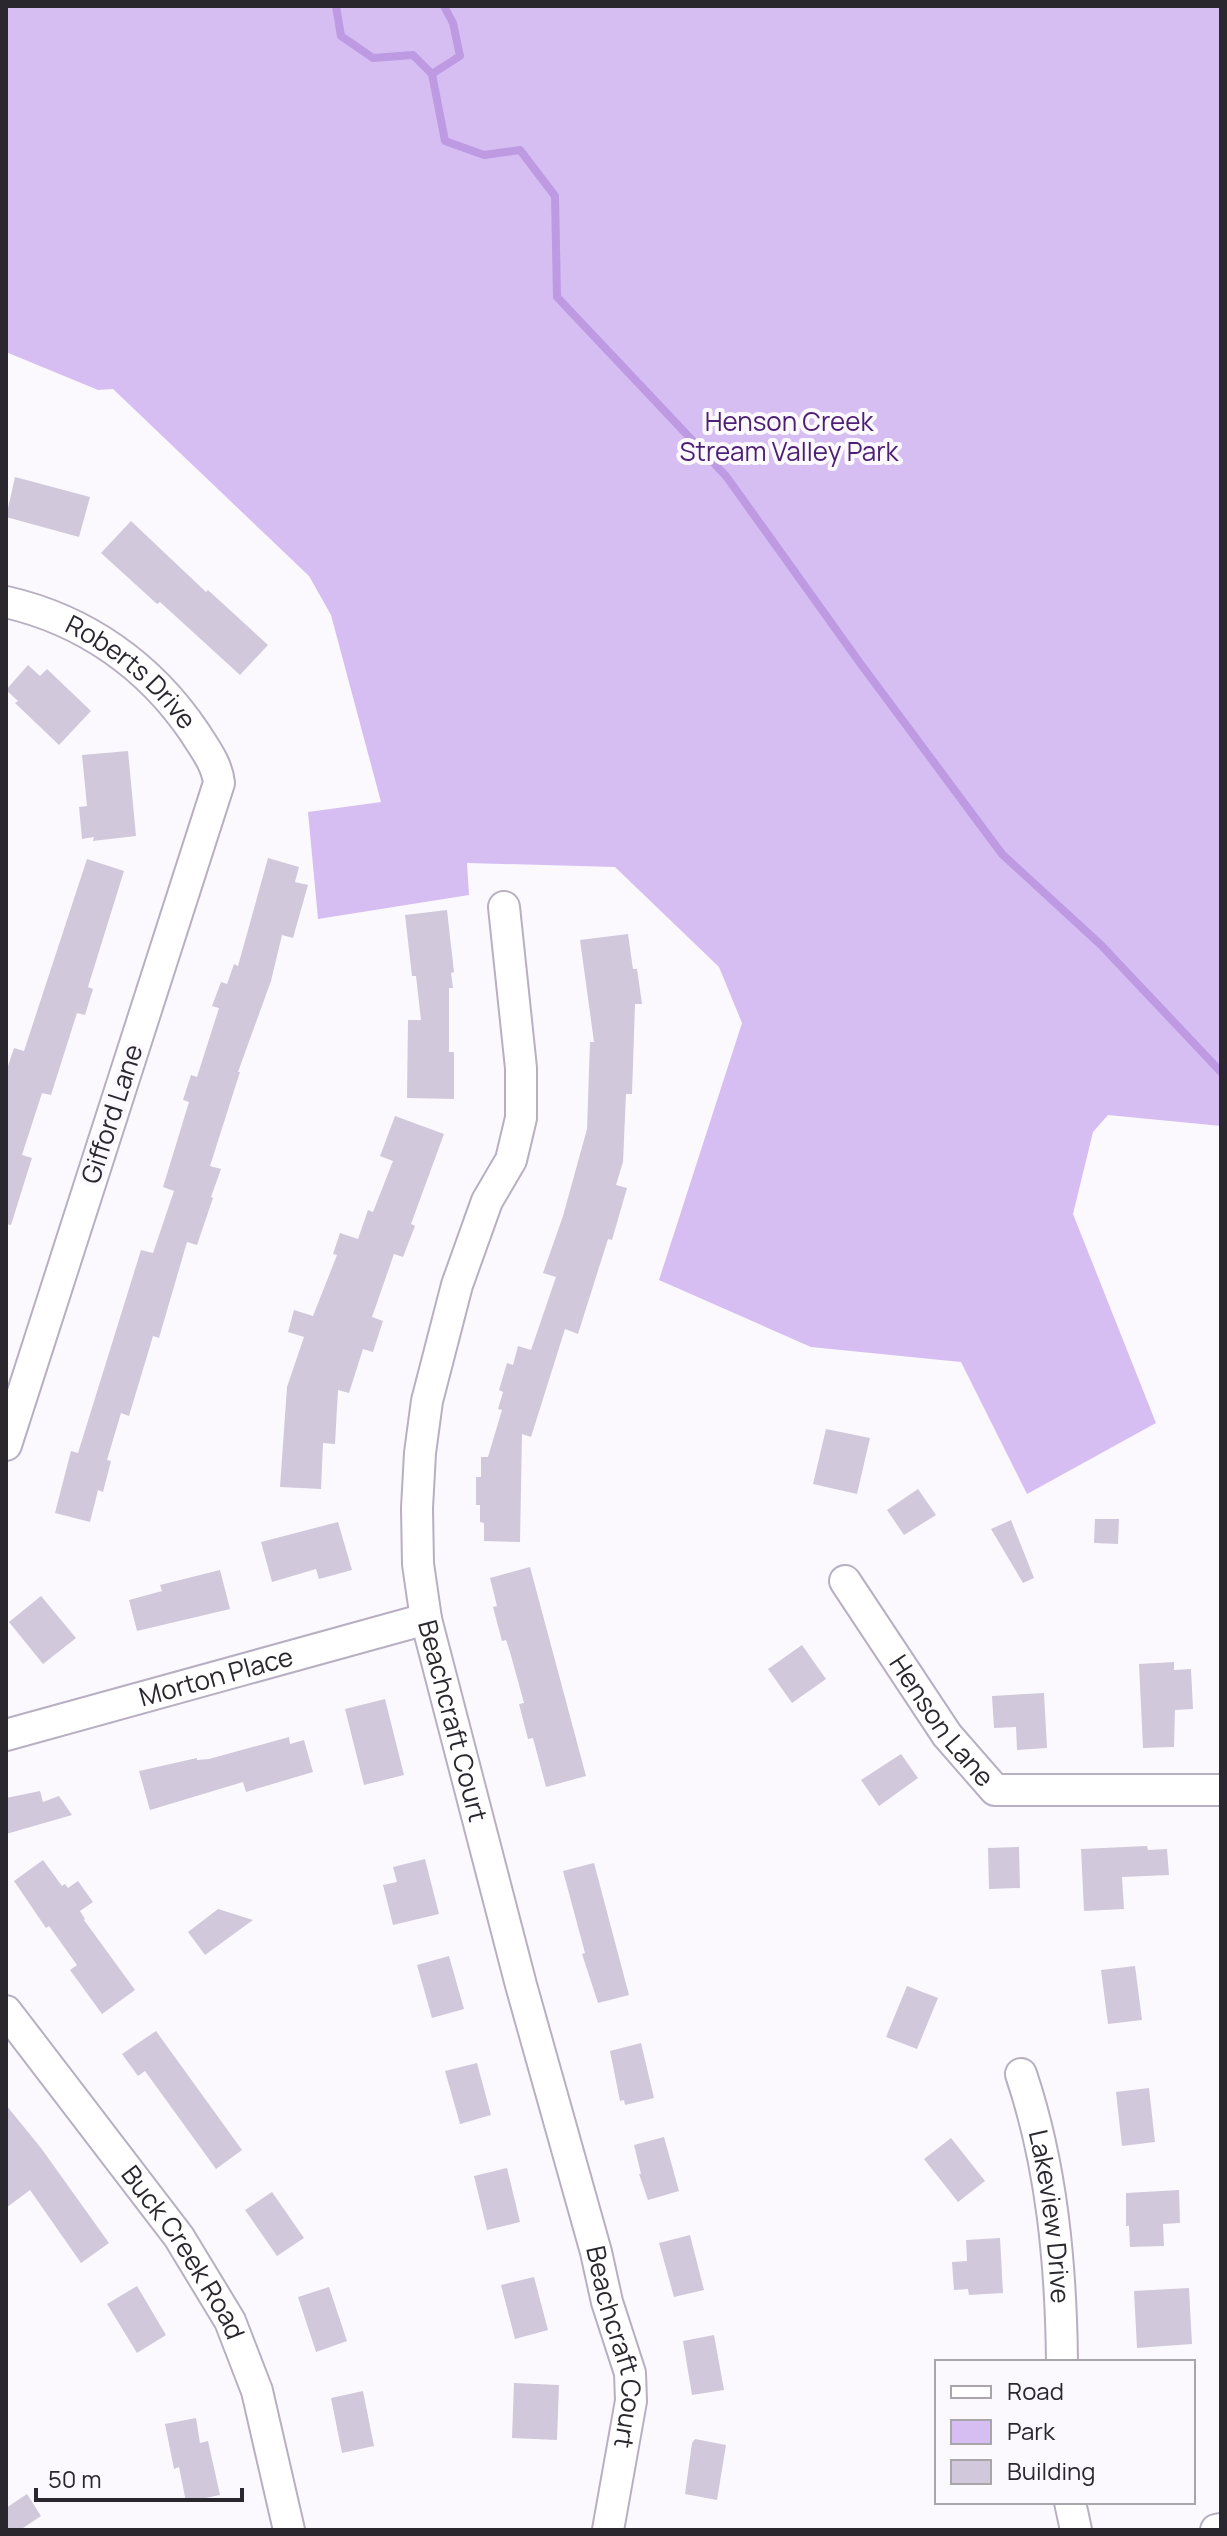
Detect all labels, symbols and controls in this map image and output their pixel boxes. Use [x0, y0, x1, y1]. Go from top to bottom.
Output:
park label: Henson Creek Stream Valley Park [680, 403, 900, 469]
street label: Roberts Drive [60, 606, 205, 736]
street label: Gifford Lane [72, 1039, 150, 1188]
street label: Beachcraft Court [410, 1616, 497, 1825]
street label: Morton Place [135, 1638, 297, 1714]
street label: Henson Lane [882, 1647, 1003, 1794]
street label: Lakeview Drive [1021, 2126, 1079, 2304]
street label: Buck Creek Road [114, 2158, 254, 2344]
street label: Beachcraft Court [578, 2242, 650, 2451]
legend [935, 2360, 1195, 2504]
text: Road [1007, 2374, 1064, 2407]
text: Park [1007, 2414, 1056, 2447]
scale bar [36, 2452, 242, 2502]
text: Building [1007, 2454, 1095, 2487]
text: 50 m [48, 2462, 102, 2495]

